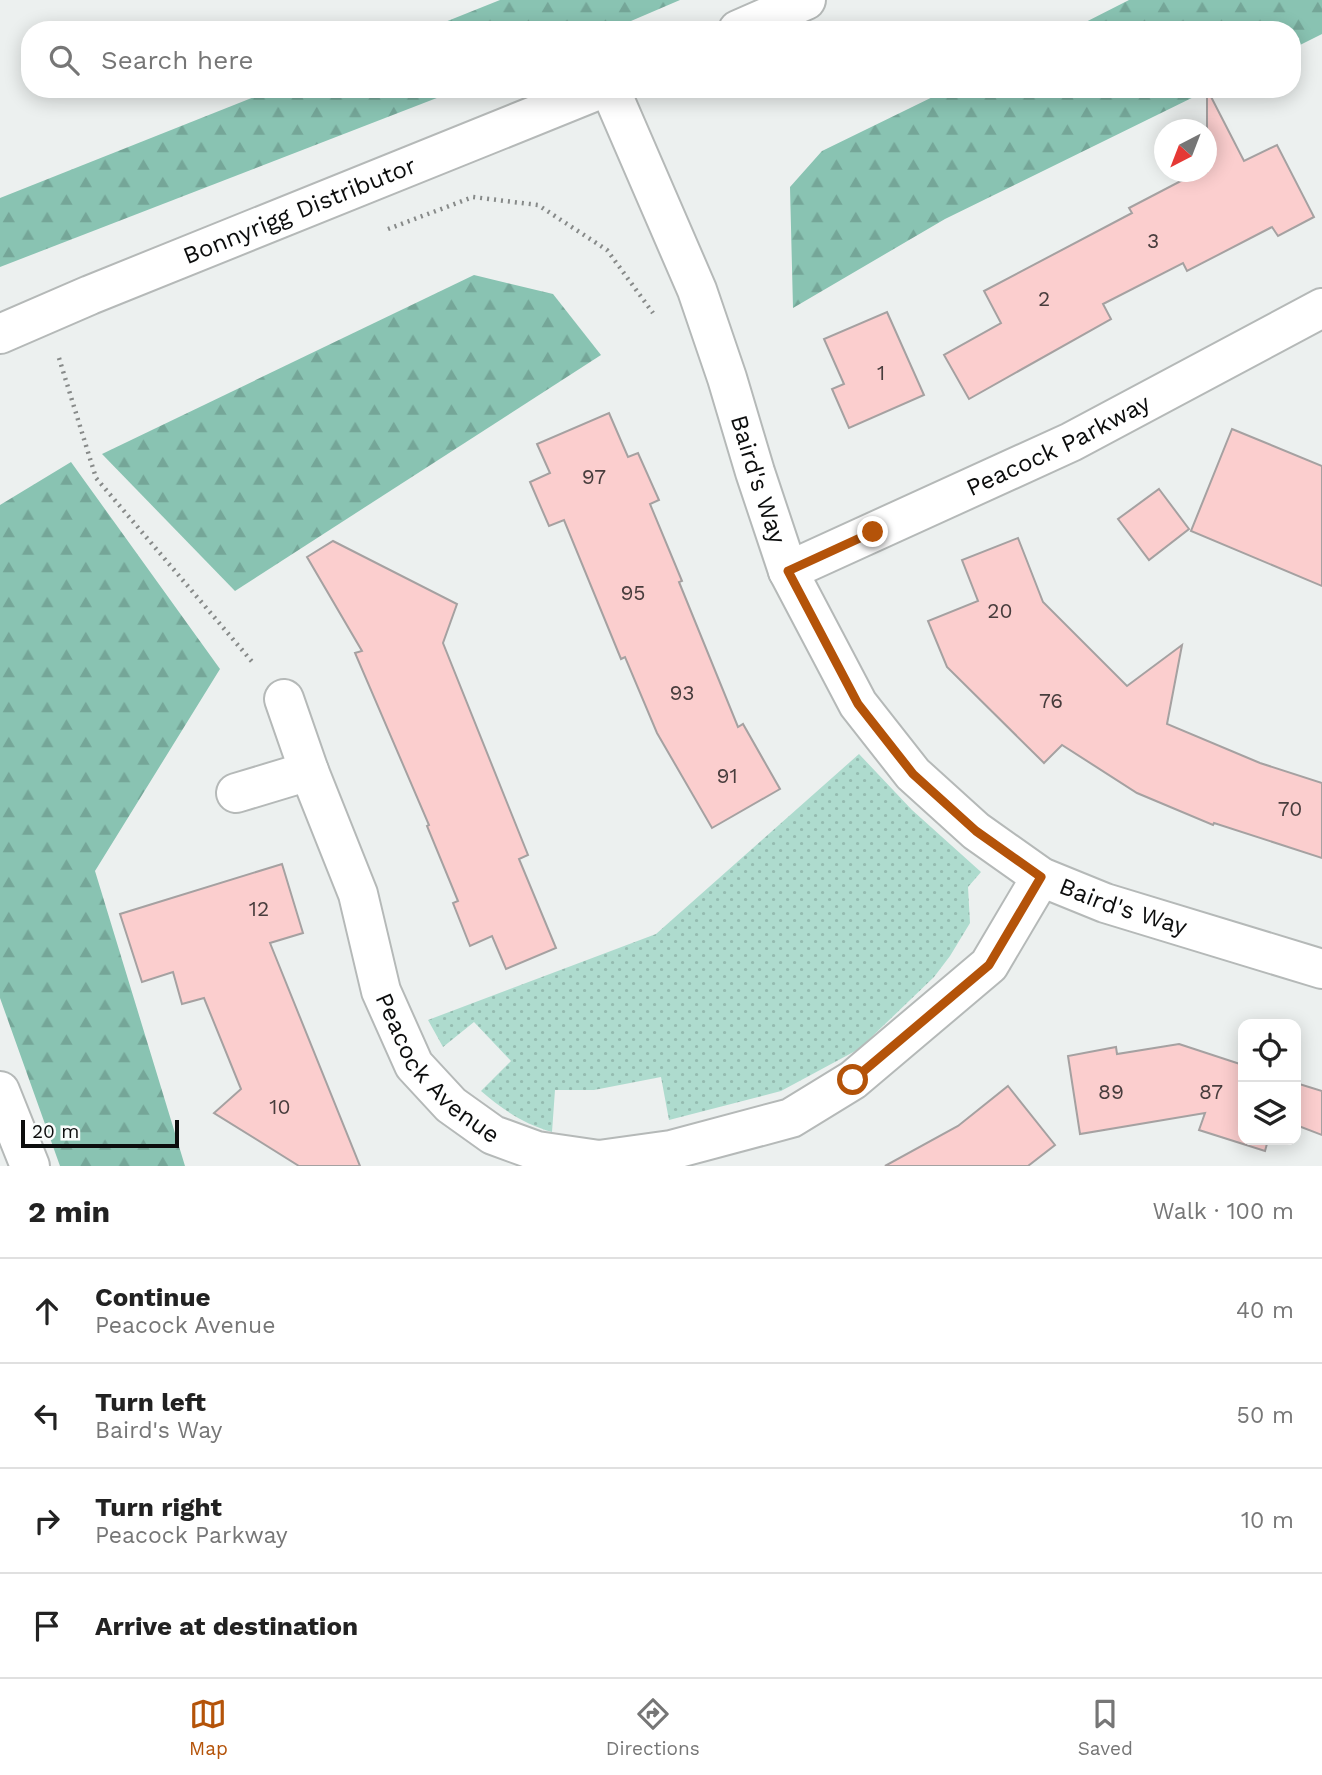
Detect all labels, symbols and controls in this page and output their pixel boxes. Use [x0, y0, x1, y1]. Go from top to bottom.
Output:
search box [21, 21, 1301, 98]
icon: search [45, 41, 83, 79]
text: Search here [101, 45, 253, 75]
north arrow [1154, 119, 1217, 182]
street label: Bonnyrigg Distributor [179, 151, 420, 270]
house number: 3 [1147, 228, 1159, 253]
house number: 2 [1038, 286, 1050, 311]
house number: 1 [877, 360, 885, 385]
street label: Peacock Parkway [962, 388, 1155, 502]
street label: Baird's Way [725, 412, 792, 548]
house number: 97 [582, 464, 606, 489]
route end [857, 516, 888, 547]
house number: 95 [620, 580, 646, 605]
house number: 20 [987, 598, 1013, 623]
house number: 93 [670, 680, 694, 705]
house number: 76 [1039, 688, 1063, 713]
house number: 91 [716, 763, 738, 788]
house number: 70 [1278, 796, 1302, 821]
street label: Baird's Way [1055, 872, 1191, 941]
house number: 12 [249, 896, 269, 921]
street label: Peacock Avenue [370, 988, 505, 1149]
map controls [1238, 1019, 1301, 1145]
button: locate [1238, 1019, 1301, 1082]
route start [837, 1064, 868, 1095]
house number: 89 [1098, 1079, 1124, 1104]
house number: 87 [1199, 1079, 1223, 1104]
button: layers [1238, 1082, 1301, 1145]
house number: 10 [269, 1094, 291, 1119]
scale bar [21, 1117, 178, 1149]
text: 20 m [32, 1120, 79, 1143]
text: 2 min [28, 1194, 110, 1229]
text: Walk · 100 m [1152, 1198, 1294, 1225]
text: Continue [95, 1282, 211, 1312]
icon: ahead [28, 1292, 66, 1330]
text: 40 m [1236, 1297, 1294, 1324]
text: Peacock Avenue [95, 1312, 275, 1339]
text: Turn left [95, 1387, 206, 1417]
icon: left [28, 1397, 66, 1435]
text: 50 m [1237, 1402, 1294, 1429]
text: Baird's Way [95, 1417, 223, 1444]
text: Turn right [95, 1492, 222, 1522]
icon: right [28, 1502, 66, 1540]
text: 10 m [1241, 1507, 1294, 1534]
text: Peacock Parkway [95, 1522, 288, 1549]
icon: arrive [28, 1607, 66, 1645]
text: Arrive at destination [95, 1611, 358, 1641]
tab: Map [189, 1695, 228, 1760]
tab: Directions [606, 1695, 700, 1760]
tab: Saved [1078, 1695, 1133, 1760]

